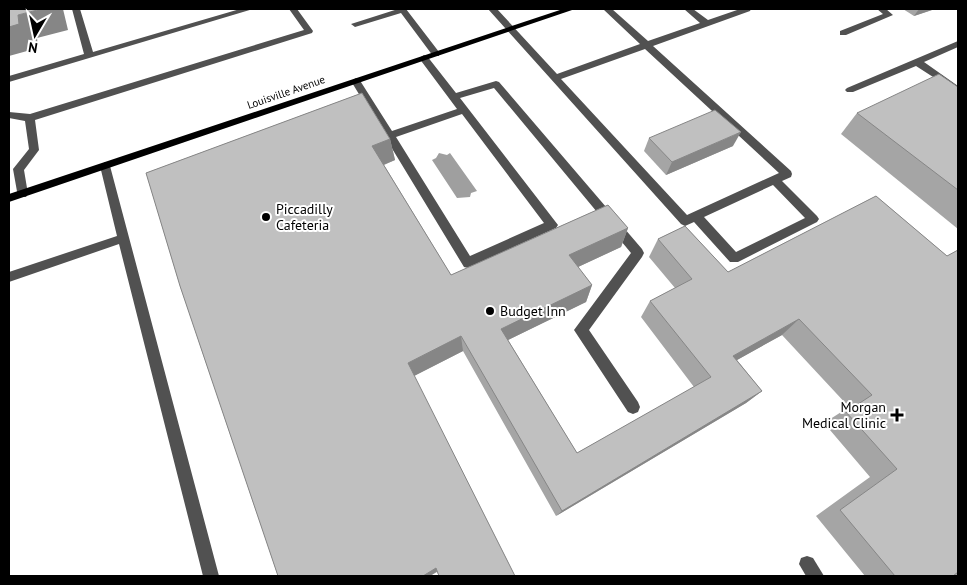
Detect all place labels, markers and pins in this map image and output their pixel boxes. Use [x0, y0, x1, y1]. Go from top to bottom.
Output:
place label: Piccadilly Cafeteria [276, 200, 333, 234]
marker: Piccadilly Cafeteria [260, 211, 272, 223]
place label: Budget Inn [500, 302, 566, 320]
marker: Budget Inn [484, 305, 496, 317]
place label: Morgan Medical Clinic [802, 398, 886, 432]
marker: Morgan Medical Clinic [890, 408, 904, 422]

